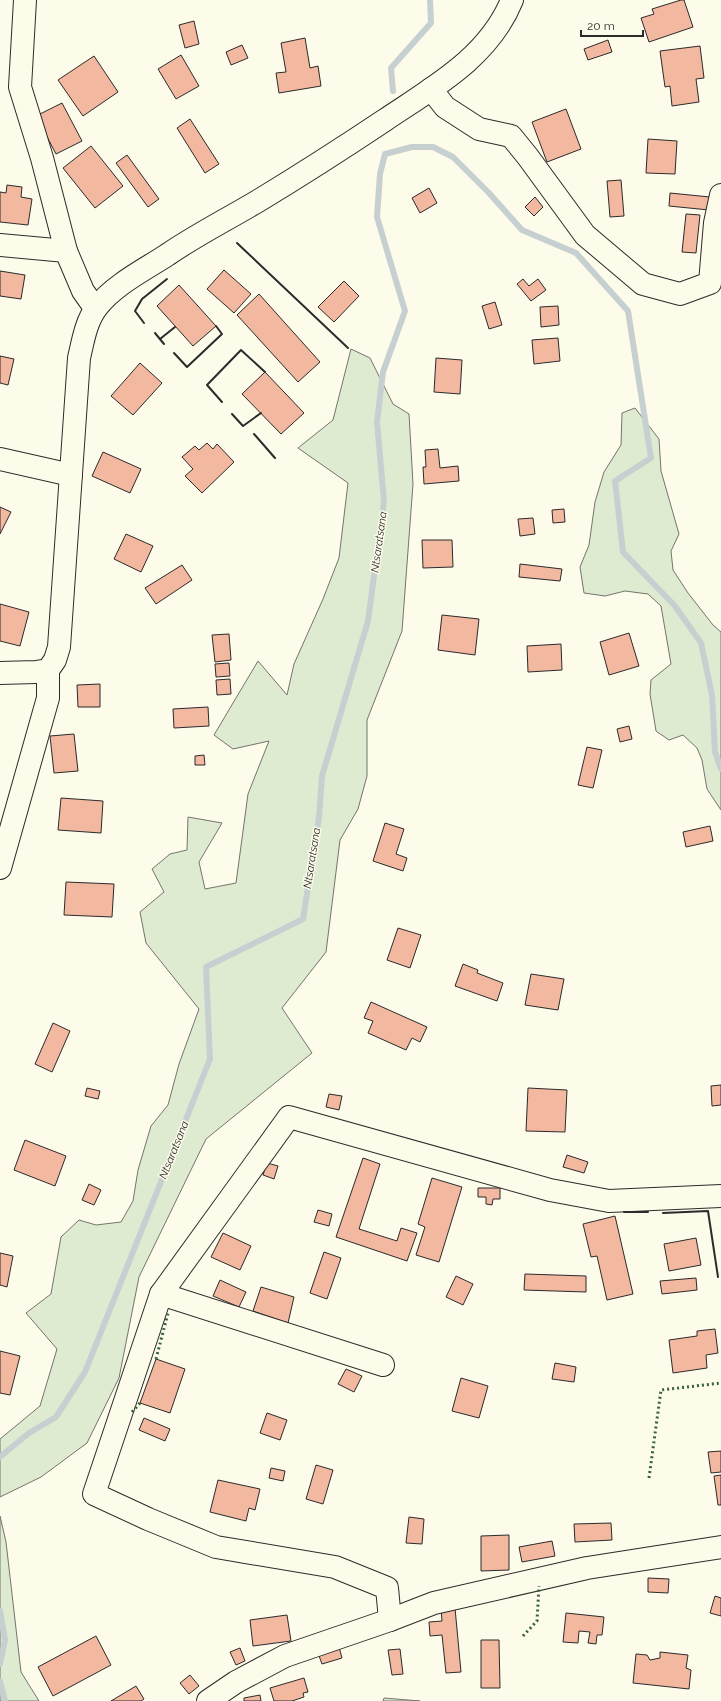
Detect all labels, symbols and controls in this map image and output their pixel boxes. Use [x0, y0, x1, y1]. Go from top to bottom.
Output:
scale bar [581, 12, 643, 38]
text: 20 m [587, 19, 615, 33]
water label: Ntsaratsana [368, 510, 390, 573]
water label: Ntsaratsana [301, 826, 323, 889]
water label: Ntsaratsana [156, 1119, 192, 1181]

